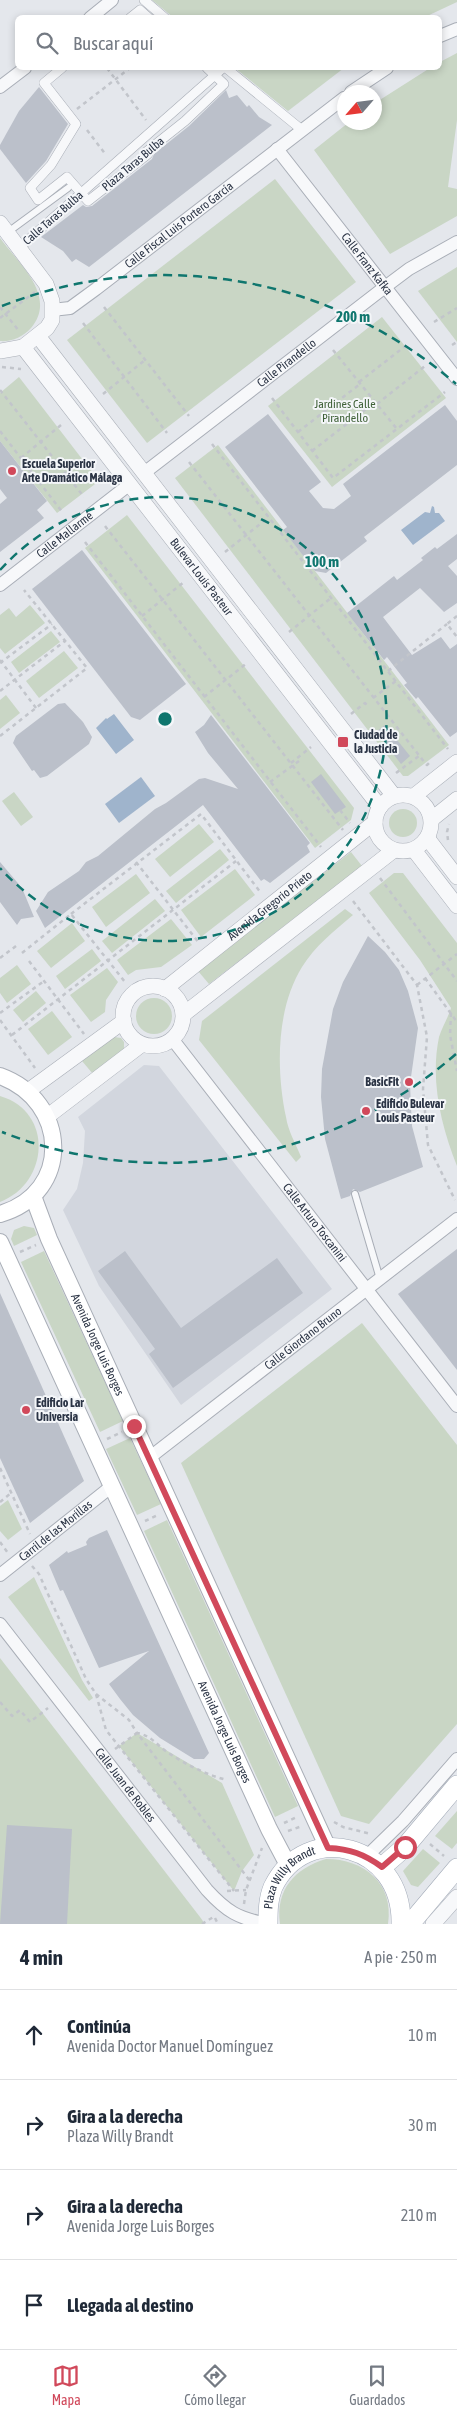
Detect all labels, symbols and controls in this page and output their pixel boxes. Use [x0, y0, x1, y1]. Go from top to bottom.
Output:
search box [15, 15, 442, 70]
icon: search [33, 29, 61, 57]
text: Buscar aquí [73, 32, 153, 54]
north arrow [337, 85, 382, 130]
street label: Plaza Taras Bulba [99, 134, 167, 194]
street label: Calle Fiscal Luis Portero García [122, 179, 236, 271]
street label: Calle Taras Bulba [20, 188, 86, 248]
street label: Calle Franz Kafka [338, 230, 396, 298]
text: 200 m [336, 308, 370, 325]
street label: Calle Pirandello [254, 336, 319, 390]
park label: Jardines Calle Pirandello [314, 397, 376, 425]
place label: Escuela Superior Arte Dramático Málaga [21, 457, 123, 485]
marker: Escuela Superior Arte Dramático Málaga [6, 465, 18, 477]
street label: Calle Mallarmé [34, 508, 96, 561]
street label: Bulevar Louis Pasteur [167, 536, 236, 619]
text: 100 m [305, 553, 339, 570]
centre of rings [156, 710, 174, 728]
place label: Ciudad de la Justicia [354, 728, 398, 756]
marker: Ciudad de la Justicia [336, 735, 350, 749]
street label: Avenida Gregorio Prieto [225, 868, 315, 943]
place label: BasicFit [365, 1075, 400, 1089]
marker: BasicFit [403, 1076, 415, 1088]
place label: Edificio Bulevar Louis Pasteur [376, 1097, 444, 1125]
marker: Edificio Bulevar Louis Pasteur [360, 1105, 372, 1117]
street label: Calle Arturo Toscanini [280, 1180, 349, 1265]
street label: Avenida Jorge Luis Borges [68, 1291, 127, 1398]
street label: Calle Giordano Bruno [262, 1304, 345, 1373]
place label: Edificio Lar Universia [36, 1396, 84, 1424]
marker: Edificio Lar Universia [20, 1404, 32, 1416]
route end [123, 1415, 146, 1438]
street label: Carril de las Morillas [16, 1498, 95, 1564]
street label: Avenida Jorge Luis Borges [195, 1679, 254, 1785]
street label: Calle Juan de Robles [92, 1745, 158, 1825]
route start [394, 1836, 417, 1859]
street label: Plaza Willy Brandt [261, 1843, 318, 1910]
text: 4 min [20, 1945, 63, 1969]
text: A pie · 250 m [364, 1948, 437, 1966]
text: Continúa [67, 2015, 131, 2037]
icon: ahead [20, 2021, 48, 2049]
text: 10 m [408, 2026, 437, 2044]
text: Avenida Doctor Manuel Domínguez [67, 2037, 273, 2055]
text: Gira a la derecha [67, 2105, 183, 2127]
icon: right [20, 2111, 48, 2139]
text: 30 m [408, 2116, 437, 2134]
text: Plaza Willy Brandt [67, 2127, 174, 2145]
text: Gira a la derecha [67, 2195, 183, 2217]
icon: right [20, 2201, 48, 2229]
text: 210 m [401, 2206, 437, 2224]
text: Avenida Jorge Luis Borges [67, 2217, 214, 2235]
icon: arrive [20, 2291, 48, 2319]
text: Llegada al destino [67, 2294, 194, 2316]
tab: Mapa [52, 2362, 81, 2408]
tab: Cómo llegar [184, 2362, 246, 2408]
tab: Guardados [349, 2362, 405, 2408]

